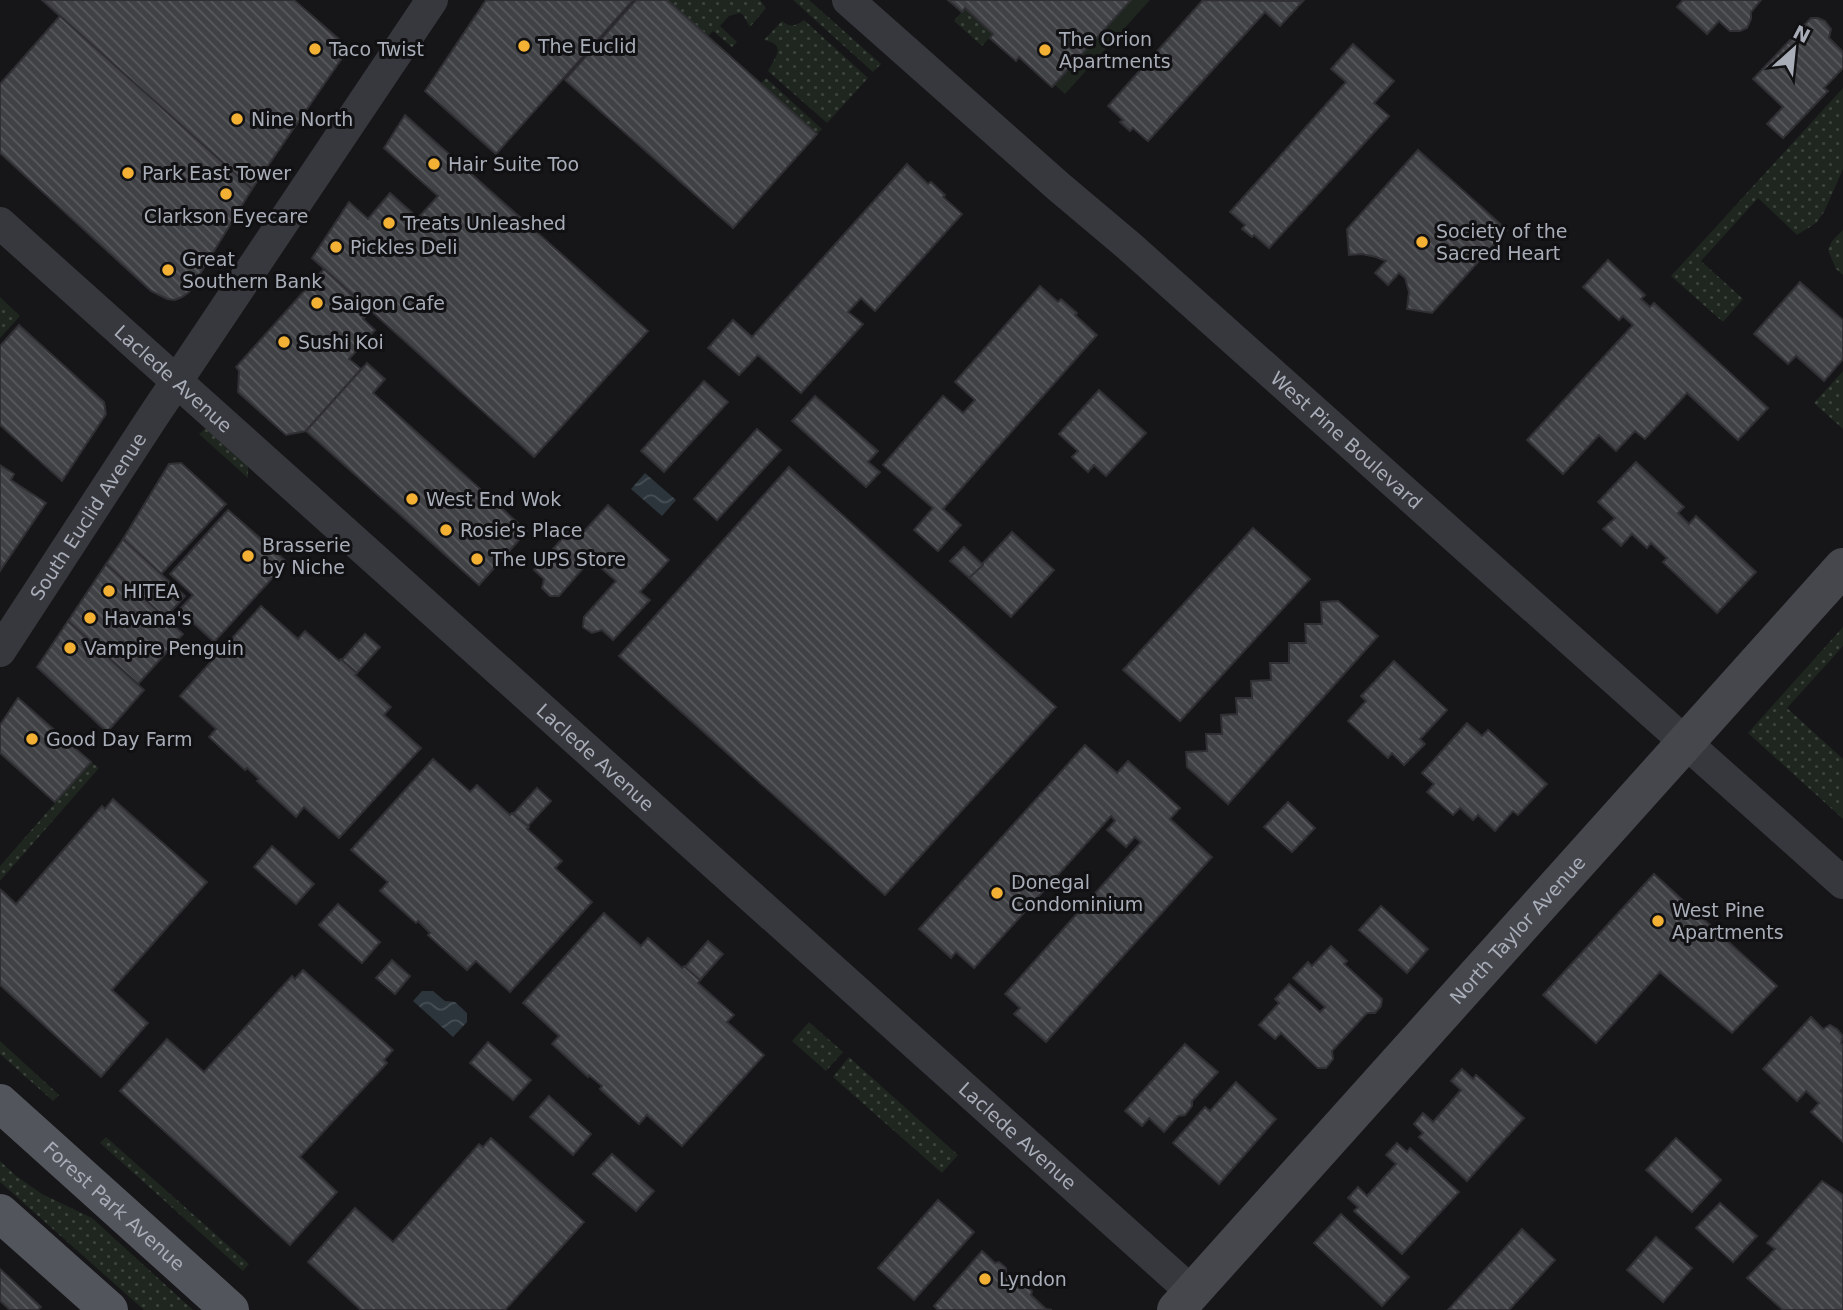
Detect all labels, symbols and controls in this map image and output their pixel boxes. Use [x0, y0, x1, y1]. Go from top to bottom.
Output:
north arrow [1759, 14, 1829, 84]
text: N [1790, 20, 1814, 47]
place label: The Orion Apartments [1058, 28, 1171, 72]
place label: The Euclid [537, 35, 637, 57]
place label: Taco Twist [328, 38, 424, 60]
marker: The Euclid [516, 38, 532, 54]
marker: Taco Twist [307, 41, 323, 57]
marker: The Orion Apartments [1037, 42, 1053, 58]
place label: Nine North [251, 108, 353, 130]
marker: Nine North [229, 111, 245, 127]
place label: Hair Suite Too [448, 153, 579, 175]
marker: Hair Suite Too [426, 156, 442, 172]
place label: Park East Tower [142, 162, 291, 184]
marker: Park East Tower [120, 165, 136, 181]
marker: Clarkson Eyecare [218, 186, 234, 202]
place label: Clarkson Eyecare [144, 205, 308, 227]
place label: Treats Unleashed [402, 212, 566, 234]
marker: Treats Unleashed [381, 215, 397, 231]
place label: Society of the Sacred Heart [1436, 220, 1567, 264]
marker: Society of the Sacred Heart [1414, 234, 1430, 250]
place label: Pickles Deli [350, 236, 458, 258]
marker: Pickles Deli [328, 239, 344, 255]
place label: Great Southern Bank [182, 248, 322, 292]
marker: Great Southern Bank [160, 262, 176, 278]
place label: Saigon Cafe [331, 292, 445, 314]
marker: Saigon Cafe [309, 295, 325, 311]
street label: Laclede Avenue [110, 320, 237, 437]
place label: Sushi Koi [298, 331, 384, 353]
marker: Sushi Koi [276, 334, 292, 350]
street label: West Pine Boulevard [1266, 367, 1427, 513]
street label: South Euclid Avenue [25, 428, 150, 604]
place label: West End Wok [426, 488, 561, 510]
marker: West End Wok [404, 491, 420, 507]
place label: Rosie's Place [460, 519, 583, 541]
marker: Rosie's Place [438, 522, 454, 538]
place label: Brasserie by Niche [262, 534, 351, 578]
marker: Brasserie by Niche [240, 548, 256, 564]
place label: The UPS Store [490, 548, 626, 570]
marker: The UPS Store [469, 551, 485, 567]
place label: HITEA [123, 580, 180, 602]
marker: HITEA [101, 583, 117, 599]
place label: Havana's [104, 607, 192, 629]
marker: Havana's [82, 610, 98, 626]
place label: Vampire Penguin [84, 637, 244, 659]
marker: Vampire Penguin [62, 640, 78, 656]
street label: Laclede Avenue [532, 699, 659, 815]
place label: Good Day Farm [46, 728, 192, 750]
marker: Good Day Farm [24, 731, 40, 747]
street label: North Taylor Avenue [1445, 851, 1590, 1009]
place label: Donegal Condominium [1011, 871, 1143, 915]
marker: Donegal Condominium [989, 885, 1005, 901]
place label: West Pine Apartments [1672, 899, 1784, 943]
marker: West Pine Apartments [1650, 913, 1666, 929]
street label: Laclede Avenue [954, 1077, 1081, 1194]
street label: Forest Park Avenue [39, 1137, 190, 1275]
place label: Lyndon [999, 1268, 1067, 1290]
marker: Lyndon [977, 1271, 993, 1287]

